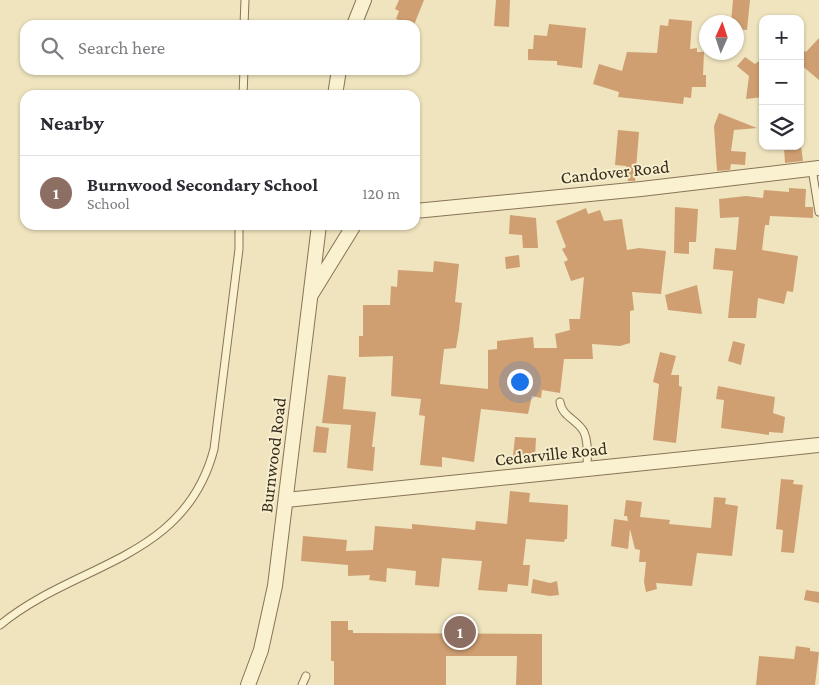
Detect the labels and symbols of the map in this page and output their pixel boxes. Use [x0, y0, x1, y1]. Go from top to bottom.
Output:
north arrow [699, 15, 744, 60]
street label: Candover Road [560, 156, 671, 188]
your location [507, 369, 533, 395]
street label: Burnwood Road [256, 396, 290, 514]
street label: Cedarville Road [494, 438, 609, 470]
pin: 1 [444, 613, 476, 651]

